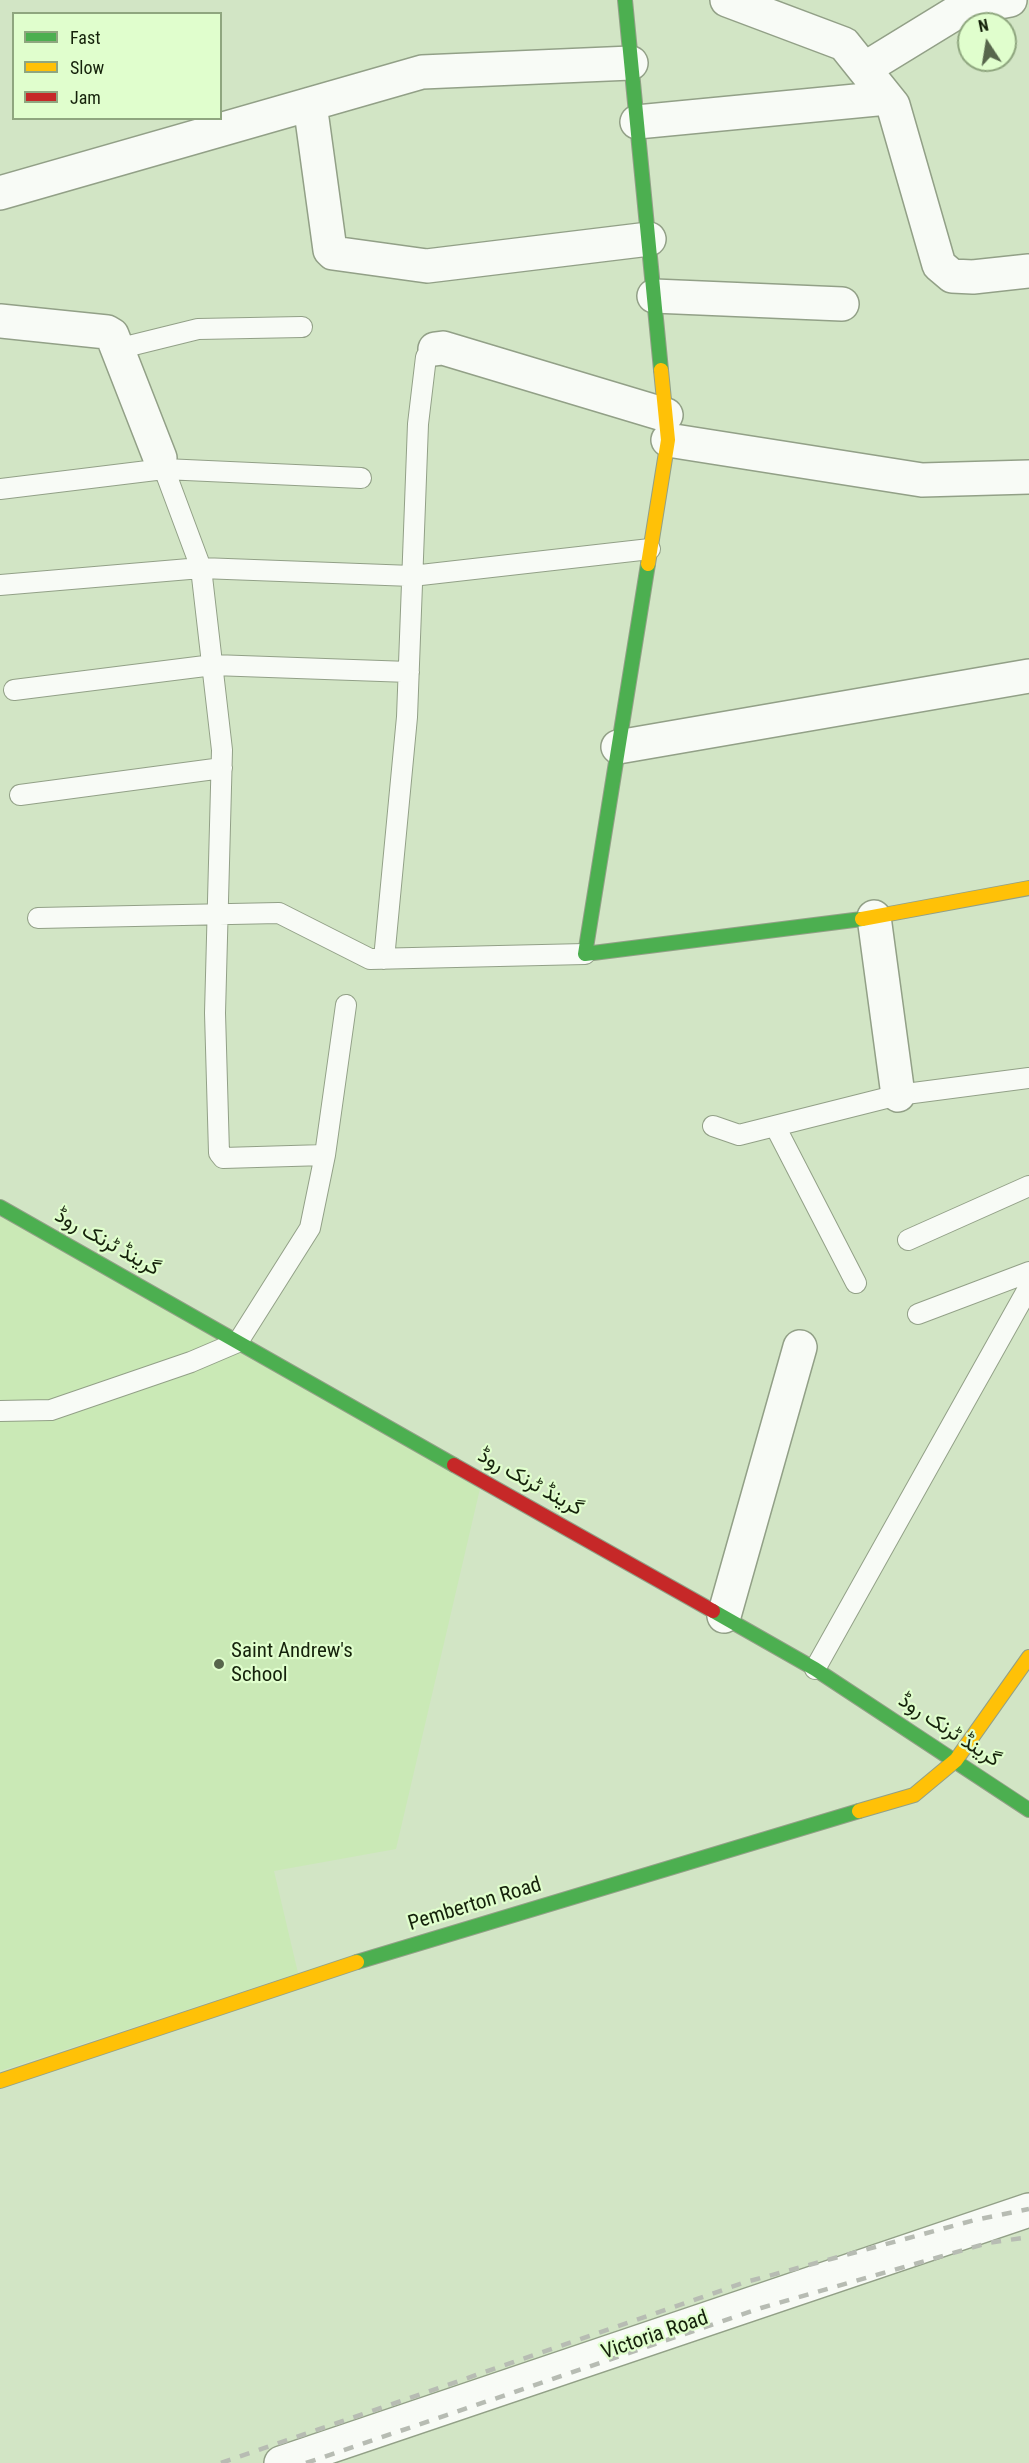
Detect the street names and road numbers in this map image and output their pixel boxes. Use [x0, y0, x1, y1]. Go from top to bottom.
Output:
street label: گرینڈ ٹرنک روڈ [50, 1204, 164, 1282]
street label: گرینڈ ٹرنک روڈ [473, 1444, 587, 1522]
street label: گرینڈ ٹرنک روڈ [893, 1689, 1005, 1773]
street label: Pemberton Road [405, 1873, 545, 1937]
street label: Victoria Road [598, 2306, 712, 2366]

